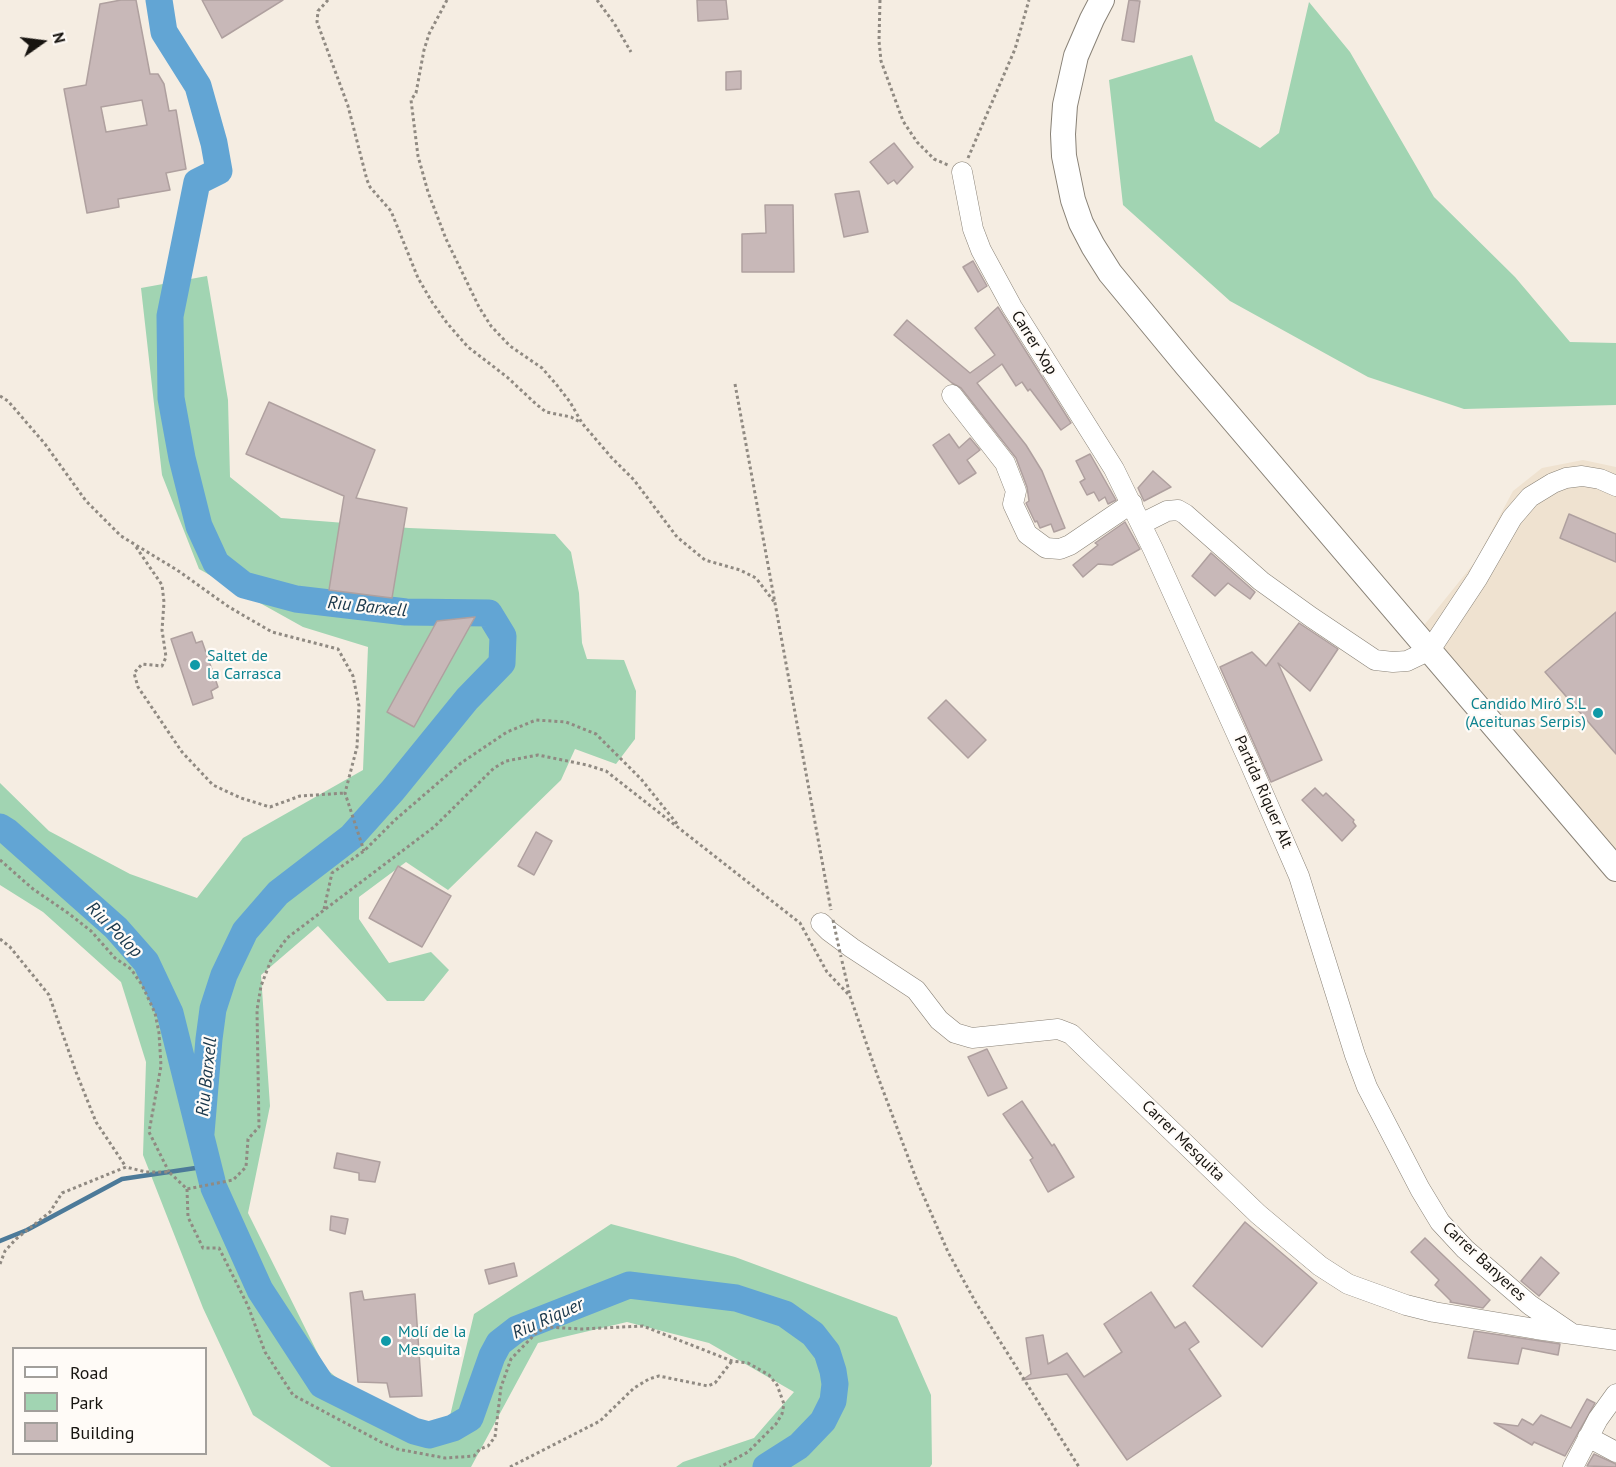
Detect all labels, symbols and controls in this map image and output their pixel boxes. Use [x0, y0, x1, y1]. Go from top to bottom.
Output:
north arrow [12, 12, 72, 72]
text: N [48, 30, 70, 45]
street label: Carrer Xop [1007, 307, 1061, 379]
water label: Riu Barxell [326, 592, 408, 622]
place label: Saltet de la Carrasca [207, 646, 281, 684]
marker: Saltet de la Carrasca [188, 658, 202, 672]
place label: Candido Miró S.L (Aceitunas Serpis) [1465, 694, 1586, 732]
marker: Candido Miró S.L (Aceitunas Serpis) [1591, 706, 1605, 720]
street label: Partida Riquer Alt [1230, 733, 1296, 851]
water label: Riu Polop [82, 898, 146, 962]
water label: Riu Barxell [192, 1036, 222, 1118]
street label: Carrer Mesquita [1138, 1097, 1228, 1185]
street label: Carrer Banyeres [1438, 1218, 1530, 1306]
water label: Riu Riquer [509, 1294, 587, 1344]
place label: Molí de la Mesquita [398, 1322, 466, 1360]
marker: Molí de la Mesquita [379, 1334, 393, 1348]
legend [12, 1347, 207, 1455]
text: Road [70, 1361, 108, 1384]
text: Park [70, 1391, 103, 1414]
text: Building [70, 1421, 134, 1444]

